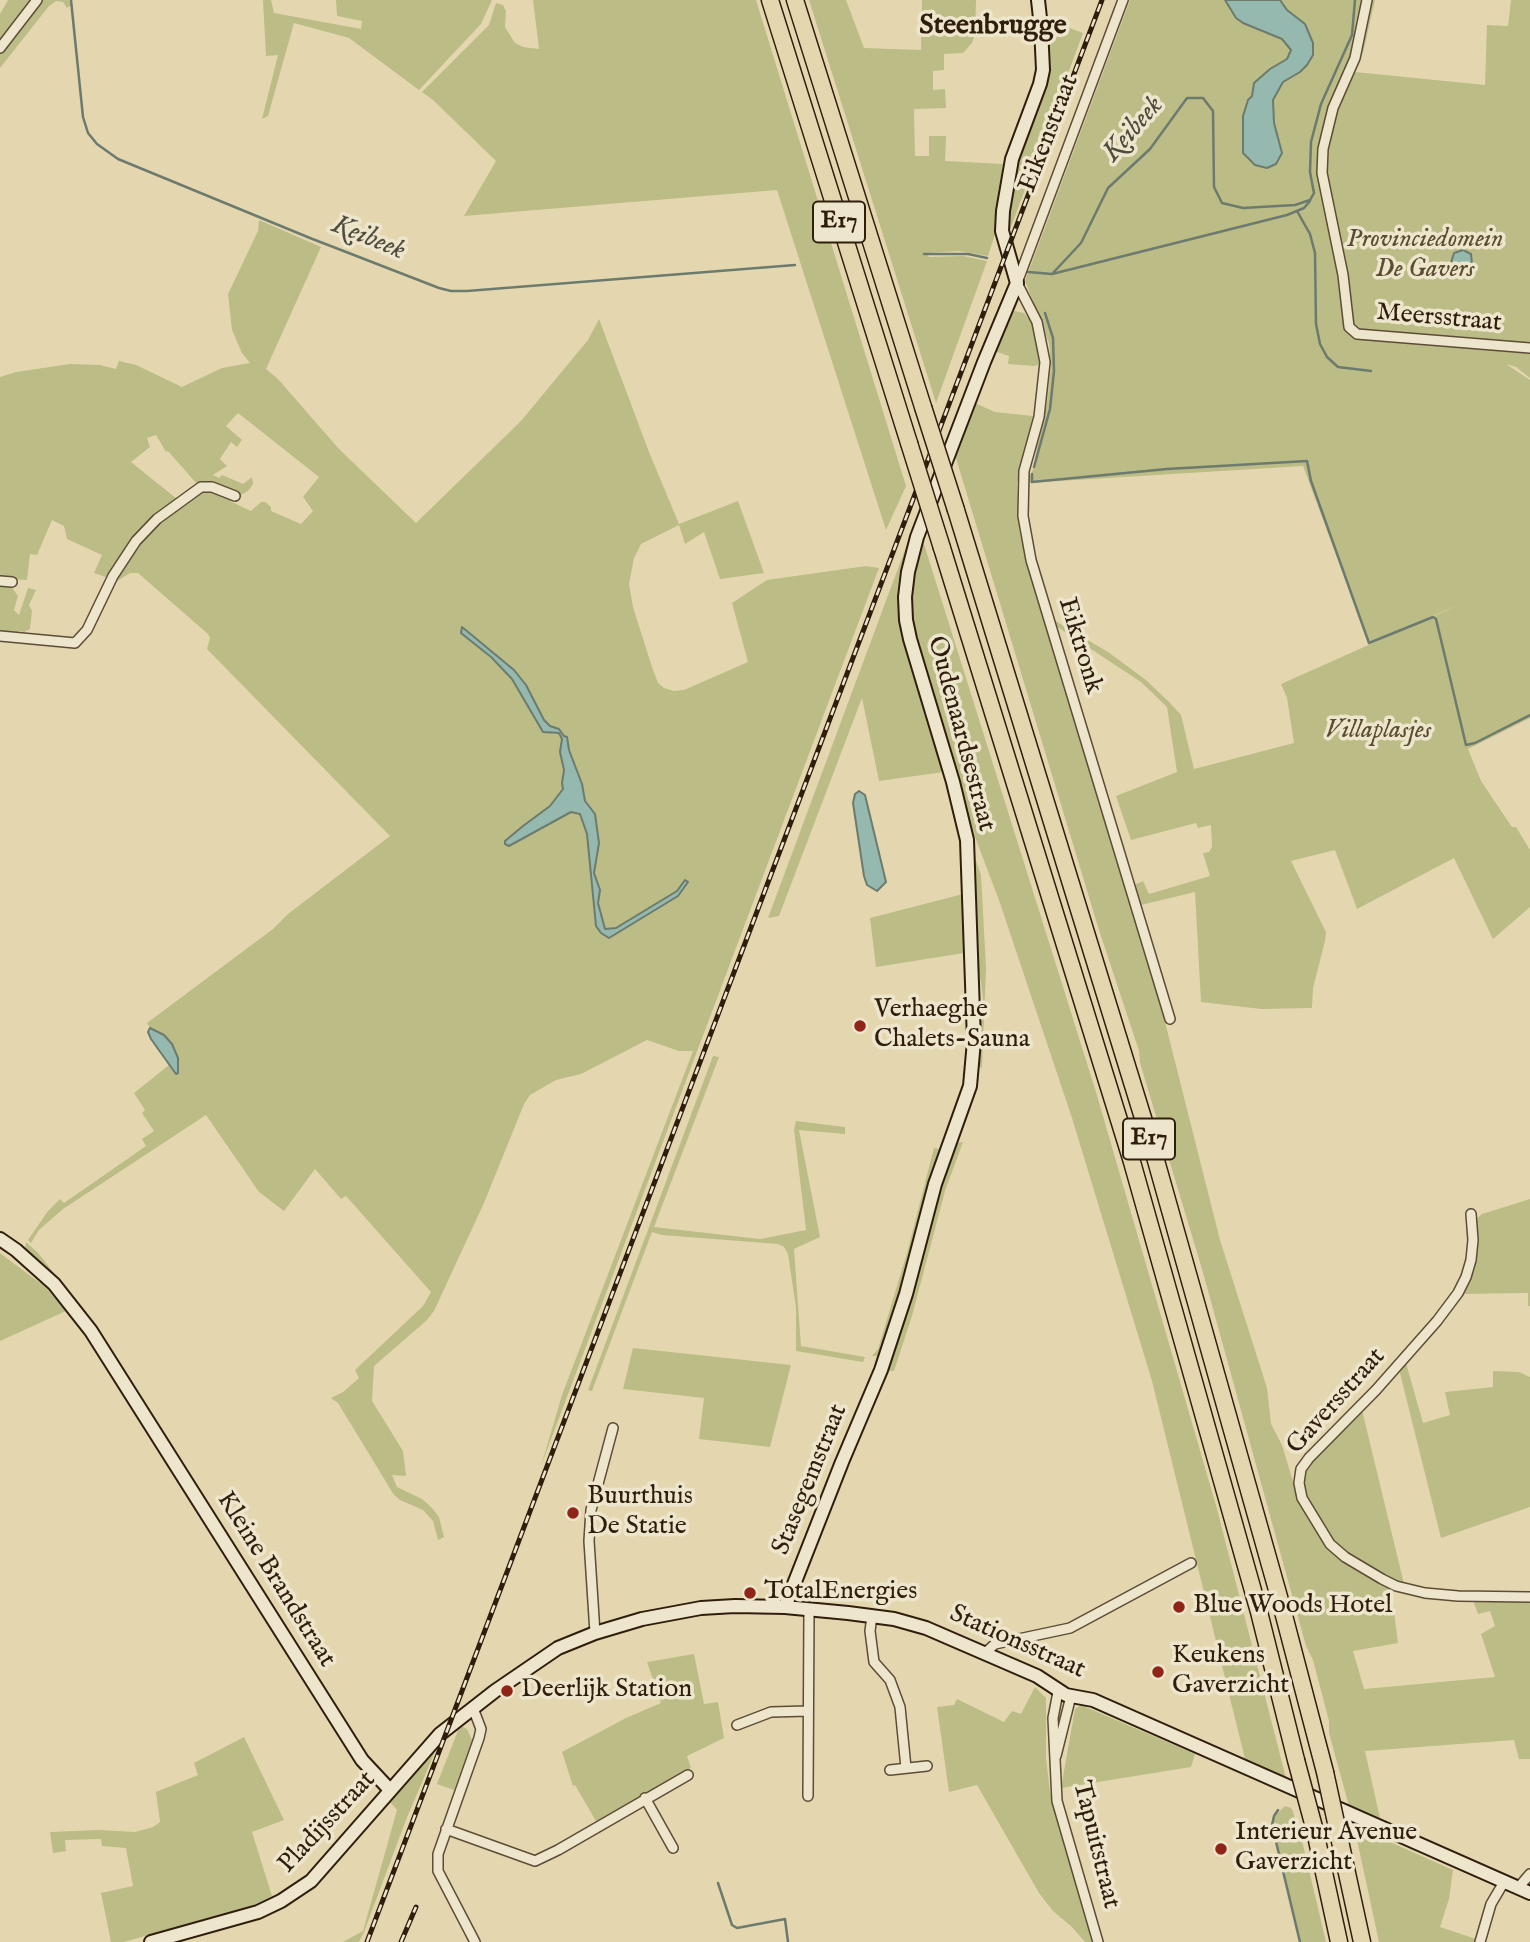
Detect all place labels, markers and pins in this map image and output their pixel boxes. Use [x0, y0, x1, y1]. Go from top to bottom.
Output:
place label: Verhaeghe Chalets-Sauna [874, 995, 1030, 1056]
marker: Verhaeghe Chalets-Sauna [852, 1018, 868, 1034]
place label: Buurthuis De Statie [587, 1482, 693, 1544]
marker: Buurthuis De Statie [565, 1505, 581, 1521]
place label: TotalEnergies [764, 1577, 917, 1609]
marker: TotalEnergies [742, 1585, 758, 1601]
place label: Blue Woods Hotel [1193, 1591, 1392, 1623]
marker: Blue Woods Hotel [1171, 1599, 1187, 1615]
place label: Keukens Gaverzicht [1172, 1641, 1289, 1702]
marker: Keukens Gaverzicht [1150, 1664, 1166, 1680]
place label: Deerlijk Station [521, 1675, 692, 1707]
marker: Deerlijk Station [499, 1683, 515, 1699]
place label: Interieur Avenue Gaverzicht [1235, 1818, 1417, 1880]
marker: Interieur Avenue Gaverzicht [1213, 1841, 1229, 1857]

